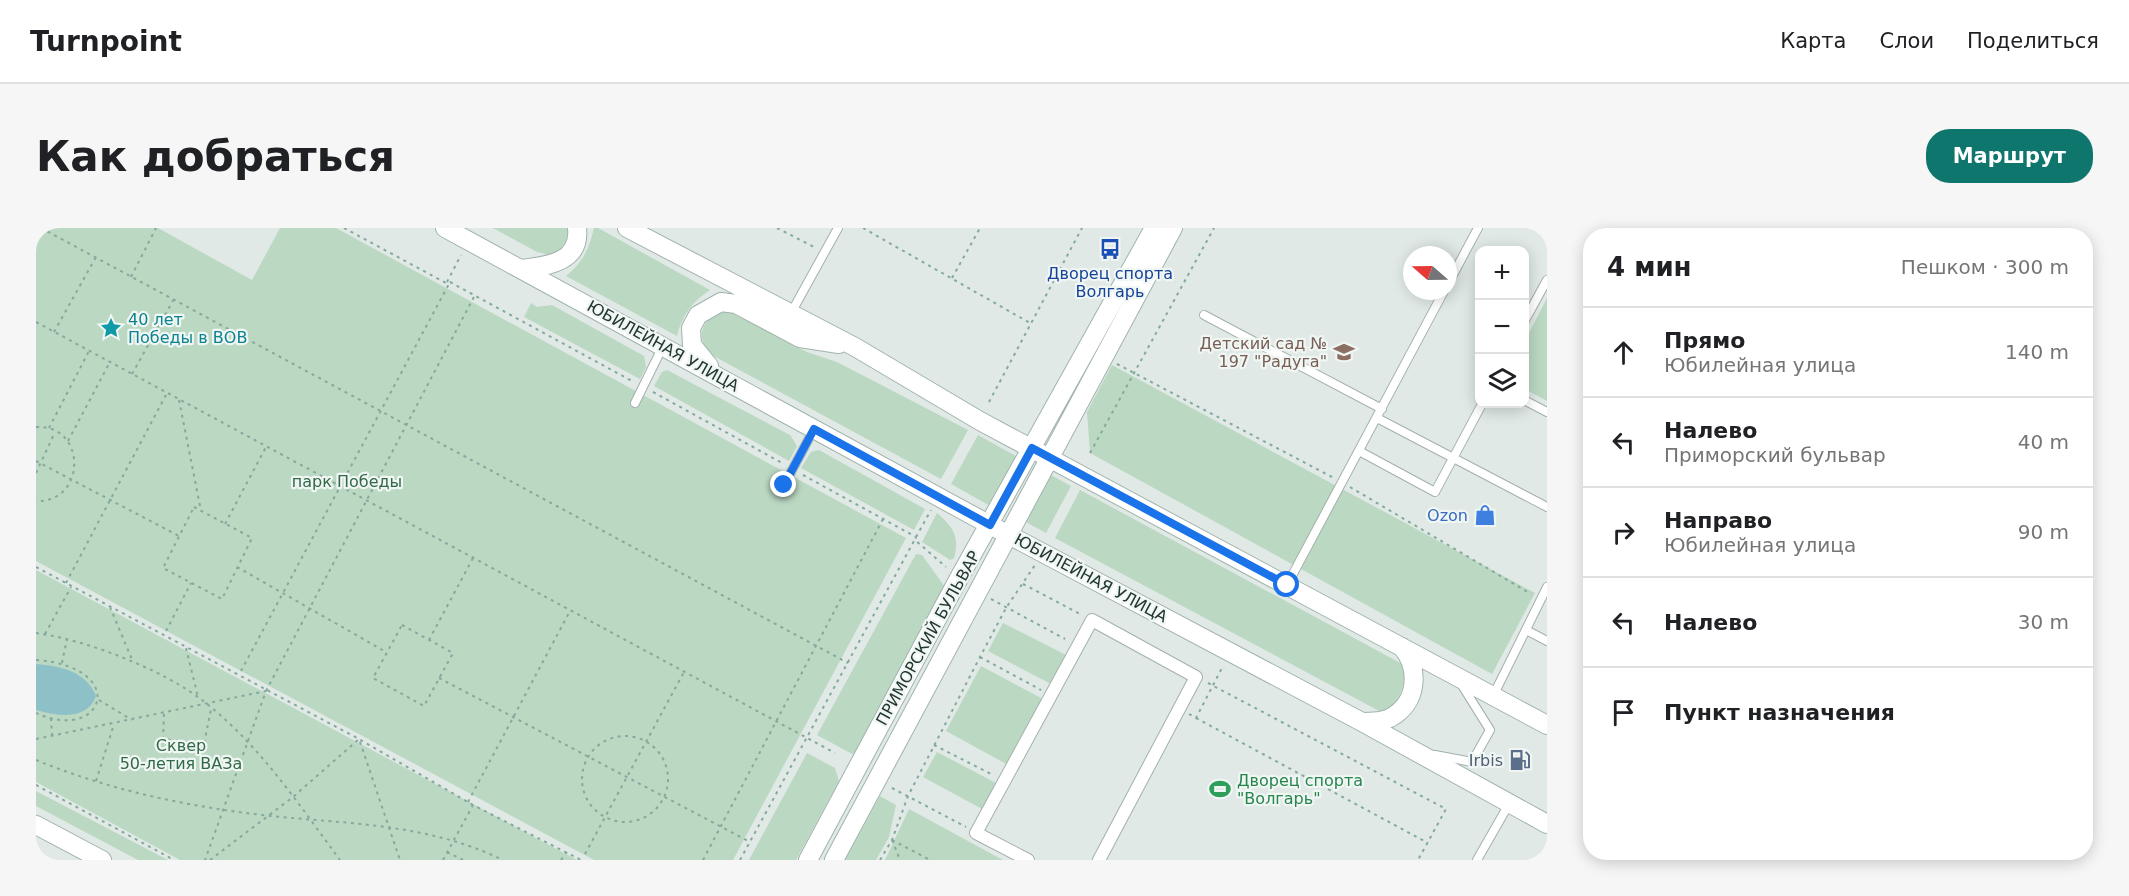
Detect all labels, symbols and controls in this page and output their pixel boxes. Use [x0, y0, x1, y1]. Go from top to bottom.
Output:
text: Turnpoint [30, 25, 182, 58]
text: Карта [1780, 29, 1846, 53]
text: Слои [1879, 29, 1934, 53]
text: Поделиться [1967, 29, 2099, 53]
button: Маршрут [1926, 129, 2093, 183]
text: Как добраться [36, 132, 395, 181]
bus stop icon: Дворец спорта Волгарь [1098, 237, 1122, 261]
north arrow [1403, 246, 1457, 300]
map controls [1475, 246, 1529, 408]
button: + [1475, 246, 1529, 300]
text: 4 мин [1607, 252, 1692, 282]
text: Пешком · 300 m [1901, 255, 2069, 279]
place label: Дворец спорта Волгарь [1047, 264, 1173, 301]
street label: ЮБИЛЕЙНАЯ УЛИЦА [584, 296, 742, 396]
button: − [1475, 300, 1529, 354]
place label: 40 лет Победы в ВОВ [128, 310, 247, 347]
place icon: 40 лет Победы в ВОВ [99, 316, 123, 340]
text: Прямо [1664, 328, 1745, 353]
place label: Детский сад № 197 "Радуга" [1200, 334, 1327, 371]
icon: ahead [1607, 336, 1640, 369]
school or university icon: Детский сад № 197 "Радуга" [1332, 340, 1356, 364]
text: 140 m [2005, 340, 2069, 364]
text: Юбилейная улица [1664, 353, 1856, 377]
button: layers [1475, 354, 1529, 408]
text: Налево [1664, 418, 1757, 443]
icon: left [1607, 426, 1640, 459]
text: 40 m [2018, 430, 2069, 454]
text: Приморский бульвар [1664, 443, 1886, 467]
route end [770, 471, 796, 497]
park label: парк Победы [292, 472, 402, 491]
shop icon: Ozon [1473, 503, 1497, 527]
place label: Ozon [1427, 506, 1468, 525]
text: Направо [1664, 508, 1772, 533]
icon: right [1607, 516, 1640, 549]
text: 90 m [2018, 520, 2069, 544]
street label: ЮБИЛЕЙНАЯ УЛИЦА [1011, 530, 1171, 626]
text: Юбилейная улица [1664, 533, 1856, 557]
street label: ПРИМОРСКИЙ БУЛЬВАР [872, 547, 984, 729]
route start [1273, 571, 1299, 597]
icon: left [1607, 606, 1640, 639]
text: Налево [1664, 610, 1757, 635]
text: 30 m [2018, 610, 2069, 634]
icon: arrive [1607, 696, 1640, 729]
text: Пункт назначения [1664, 700, 1895, 725]
park label: Сквер 50-летия ВАЗа [120, 736, 242, 773]
fuel station icon: Irbis [1508, 748, 1532, 772]
place label: Irbis [1469, 751, 1503, 770]
place label: Дворец спорта "Волгарь" [1237, 771, 1363, 808]
sports icon: Дворец спорта "Волгарь" [1208, 777, 1232, 801]

